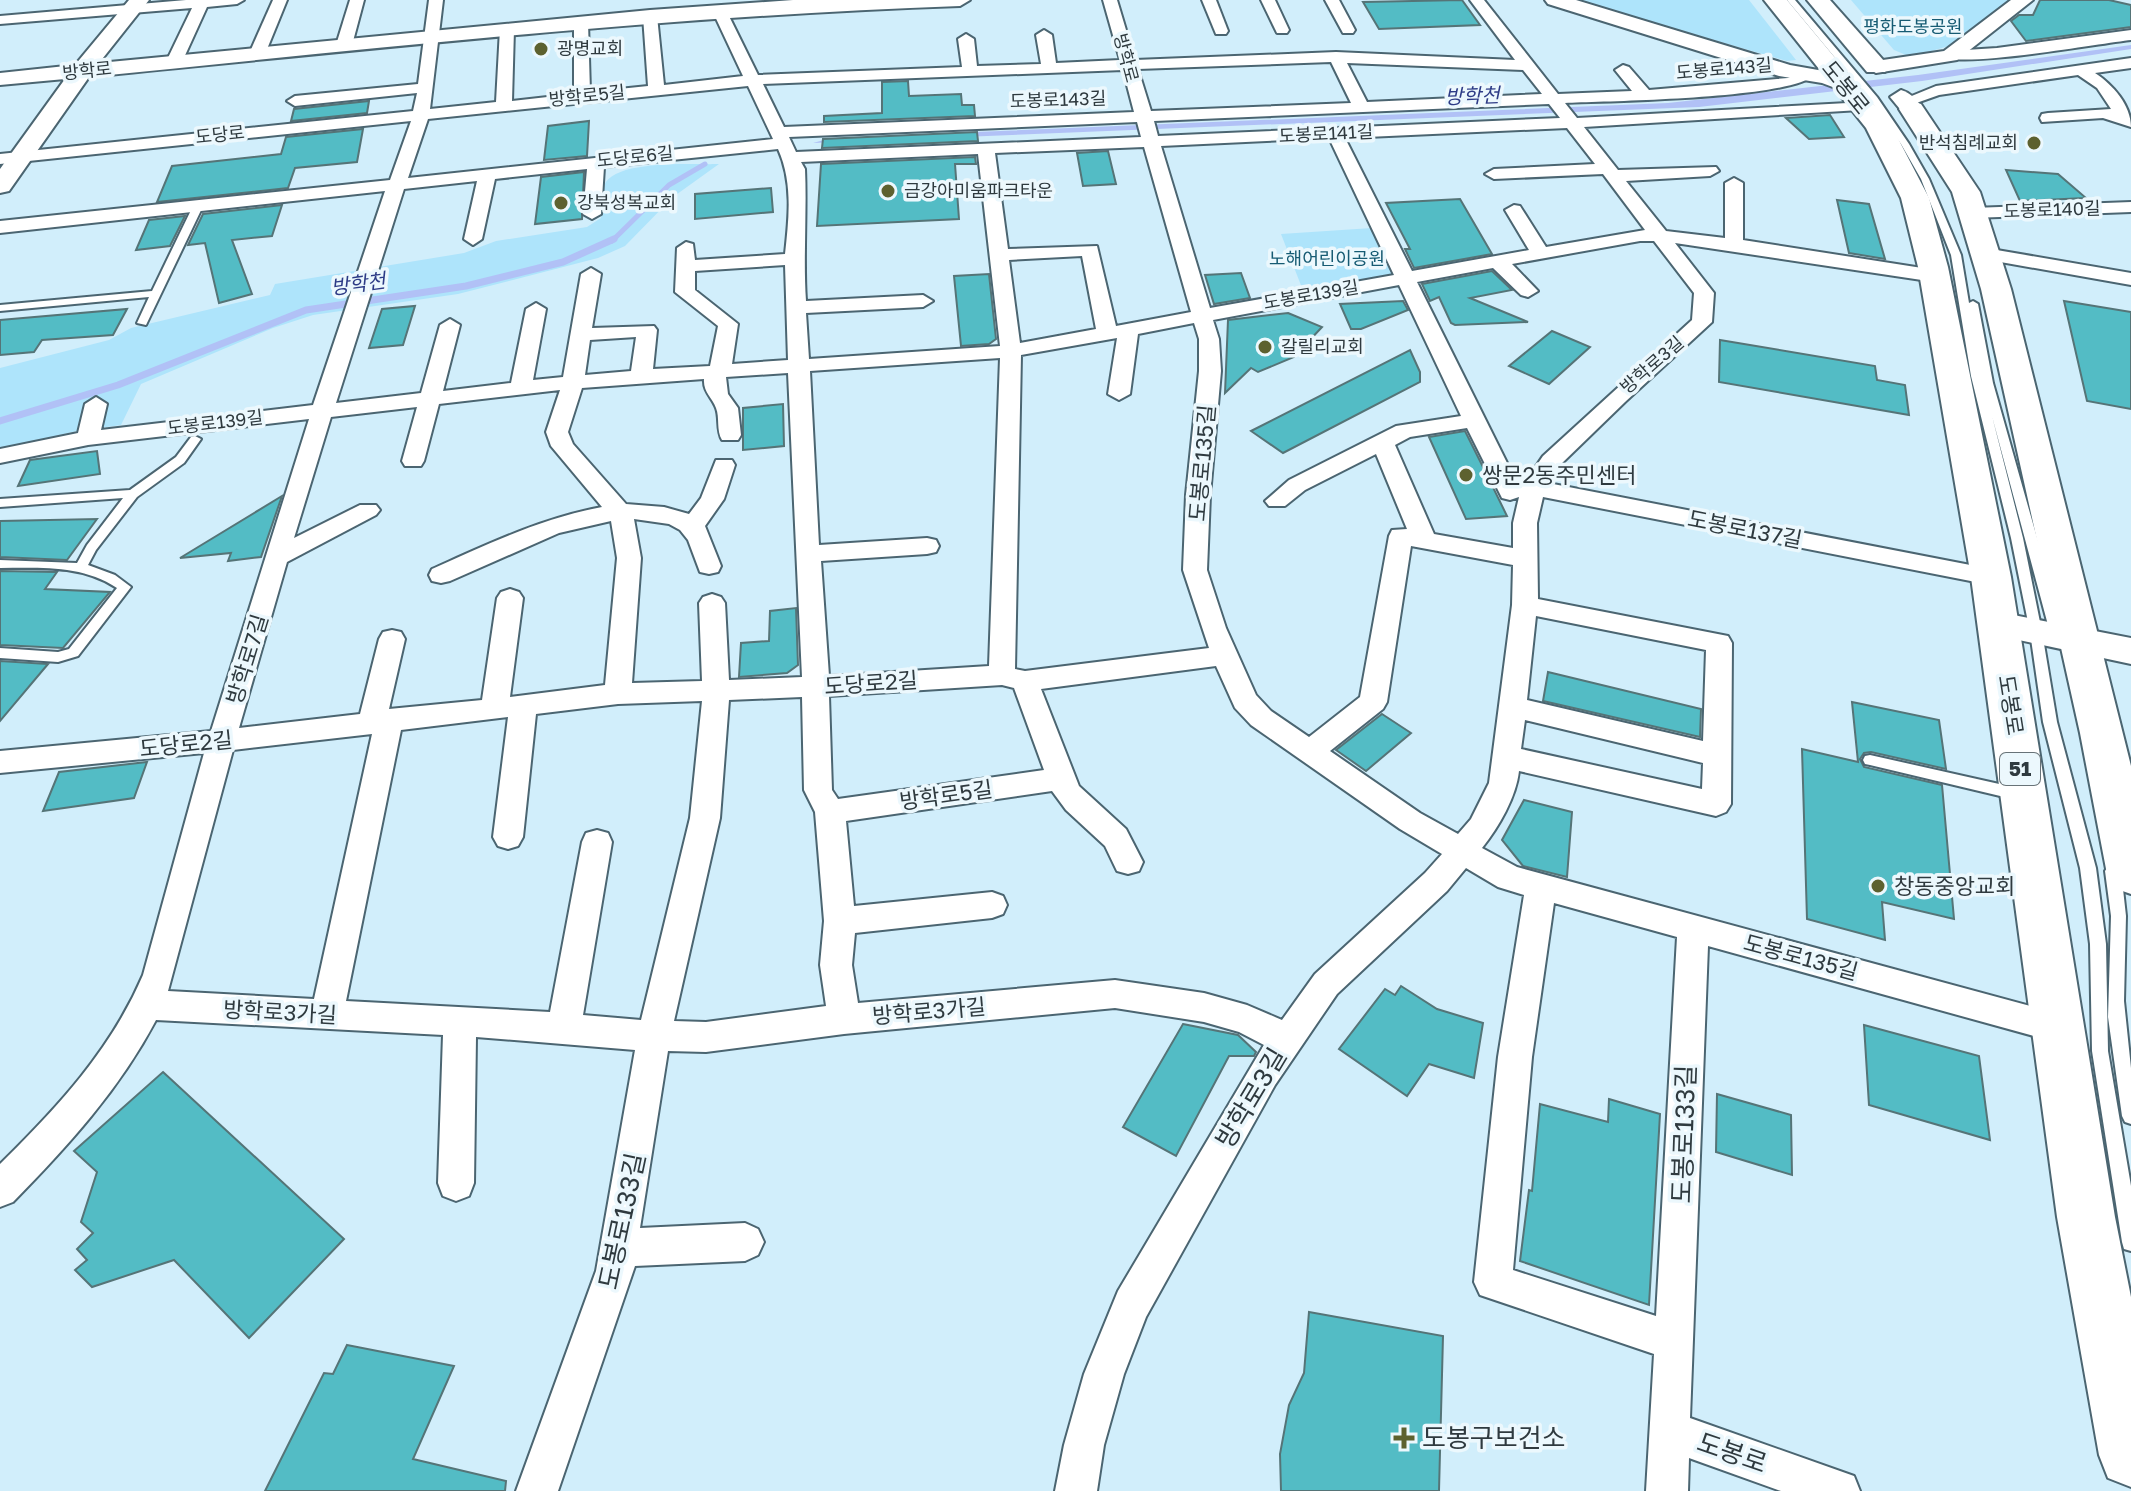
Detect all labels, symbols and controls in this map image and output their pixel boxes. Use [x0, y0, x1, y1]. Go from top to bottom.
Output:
park label: 평화도봉공원 [1863, 15, 1963, 37]
street label: 방학로 [1110, 31, 1144, 85]
place label: 광명교회 [557, 37, 623, 59]
marker: 광명교회 [532, 40, 550, 58]
street label: 도봉로143길 [1675, 53, 1773, 83]
street label: 도봉로 [1817, 55, 1876, 119]
street label: 방학로 [61, 56, 113, 84]
street label: 방학로5길 [548, 80, 626, 110]
water label: 방학천 [1444, 82, 1503, 108]
street label: 도봉로143길 [1009, 86, 1107, 112]
street label: 도당로 [194, 120, 246, 148]
street label: 도봉로141길 [1278, 120, 1374, 146]
place label: 반석침례교회 [1919, 131, 2018, 153]
marker: 반석침례교회 [2025, 134, 2043, 152]
street label: 도당로6길 [595, 141, 674, 171]
place label: 금강아미움파크타운 [904, 179, 1053, 201]
marker: 금강아미움파크타운 [879, 182, 897, 200]
place label: 강북성복교회 [577, 191, 676, 213]
marker: 강북성복교회 [552, 194, 570, 212]
street label: 도봉로140길 [2003, 196, 2101, 222]
park label: 노해어린이공원 [1269, 247, 1385, 269]
water label: 방학천 [329, 267, 389, 299]
street label: 도봉로139길 [1261, 275, 1360, 313]
street label: 방학로3길 [1615, 331, 1688, 398]
place label: 갈릴리교회 [1281, 335, 1364, 357]
marker: 갈릴리교회 [1256, 338, 1274, 356]
street label: 도봉로135길 [1183, 403, 1220, 523]
street label: 도봉로139길 [166, 405, 264, 439]
place label: 쌍문2동주민센터 [1482, 461, 1636, 488]
marker: 쌍문2동주민센터 [1457, 466, 1475, 484]
street label: 도봉로137길 [1686, 504, 1805, 553]
street label: 방학로7길 [220, 611, 273, 707]
street label: 도당로2길 [823, 666, 919, 699]
street label: 도봉로 [1993, 673, 2030, 737]
street label: 도당로2길 [138, 725, 234, 762]
road number: 51 [2000, 753, 2040, 785]
street label: 방학로5길 [898, 775, 994, 814]
place label: 창동중앙교회 [1894, 872, 2015, 899]
marker: 창동중앙교회 [1869, 877, 1887, 895]
street label: 도봉로135길 [1741, 928, 1861, 985]
street label: 방학로3가길 [871, 992, 987, 1029]
street label: 방학로3가길 [222, 995, 338, 1028]
street label: 방학로3길 [1209, 1042, 1292, 1153]
street label: 도봉로133길 [1666, 1064, 1701, 1204]
street label: 도봉로133길 [592, 1150, 651, 1292]
place label: 도봉구보건소 [1422, 1422, 1566, 1453]
street label: 도봉로 [1693, 1426, 1771, 1479]
marker: 도봉구보건소 [1393, 1427, 1415, 1449]

